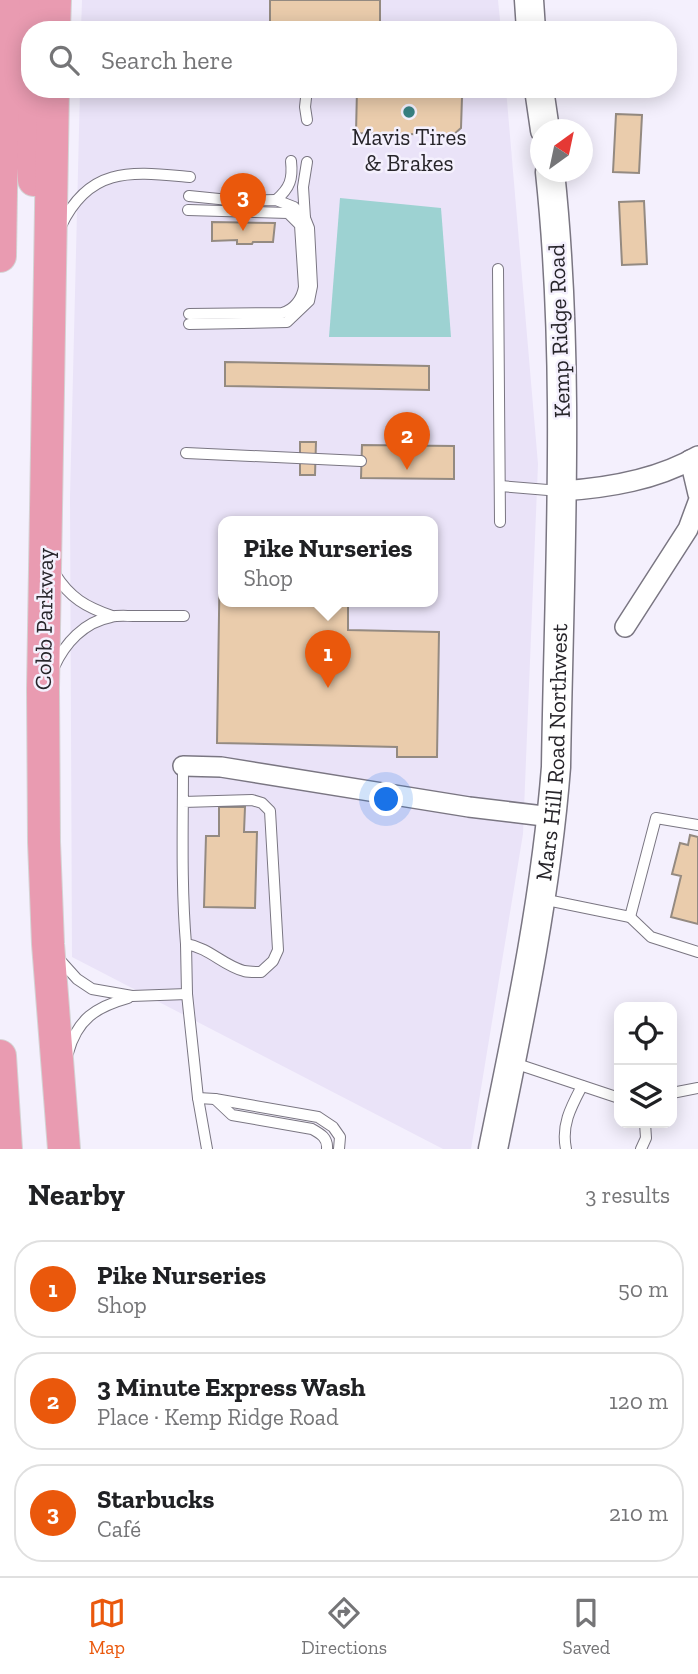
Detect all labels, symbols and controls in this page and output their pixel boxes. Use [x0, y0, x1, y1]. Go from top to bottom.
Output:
search box [21, 21, 677, 98]
icon: search [45, 41, 83, 79]
text: Search here [101, 44, 233, 76]
marker: Mavis Tires & Brakes [401, 104, 417, 120]
north arrow [530, 119, 593, 182]
place label: Mavis Tires & Brakes [352, 123, 466, 177]
pin: 3 [220, 173, 266, 231]
street label: Kemp Ridge Road [542, 243, 576, 419]
pin: 2 [384, 412, 430, 470]
popup [218, 516, 438, 607]
text: Pike Nurseries [243, 532, 413, 564]
street label: Cobb Parkway [29, 547, 59, 690]
text: Shop [243, 564, 293, 592]
street label: Mars Hill Road Northwest [529, 623, 573, 883]
pin: 1 [305, 630, 351, 688]
your location [369, 782, 403, 816]
map controls [614, 1002, 677, 1128]
button: locate [614, 1002, 677, 1065]
button: layers [614, 1065, 677, 1128]
text: Nearby [28, 1177, 125, 1213]
text: 3 results [585, 1181, 670, 1209]
text: Pike Nurseries [97, 1259, 266, 1291]
text: 1 [48, 1275, 58, 1303]
text: 50 m [618, 1275, 668, 1303]
text: Shop [97, 1291, 147, 1319]
text: 3 Minute Express Wash [97, 1371, 366, 1403]
text: 2 [47, 1387, 59, 1415]
text: 120 m [609, 1387, 668, 1415]
text: Place · Kemp Ridge Road [97, 1403, 339, 1431]
text: Starbucks [97, 1483, 215, 1515]
text: 3 [47, 1499, 59, 1527]
text: 210 m [609, 1499, 668, 1527]
text: Café [97, 1515, 141, 1543]
tab: Map [88, 1594, 126, 1659]
tab: Directions [301, 1594, 387, 1659]
tab: Saved [563, 1594, 610, 1659]

